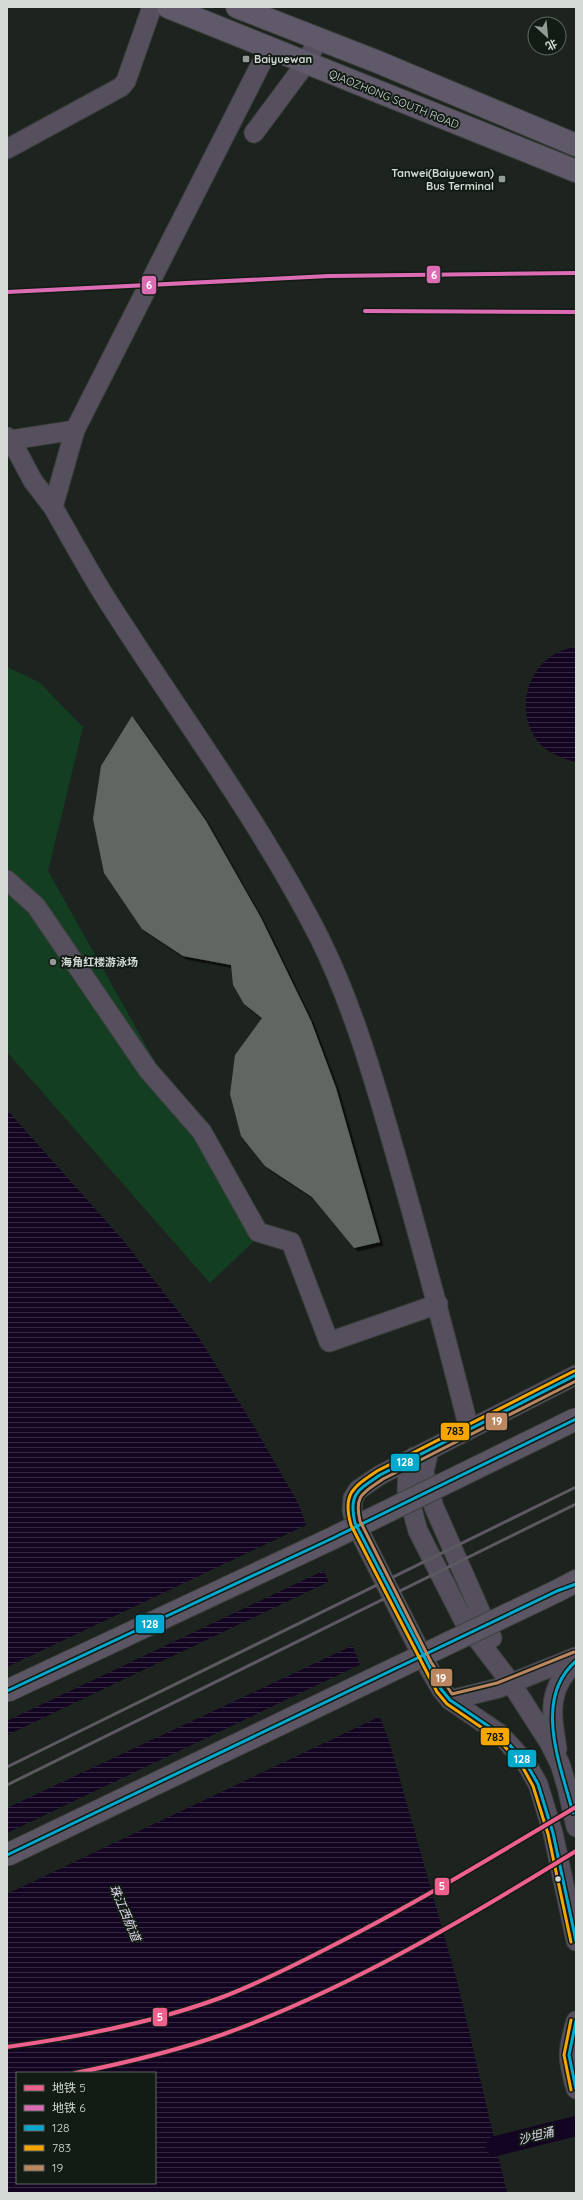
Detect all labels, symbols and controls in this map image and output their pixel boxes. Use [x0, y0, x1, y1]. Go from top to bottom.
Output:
north arrow [527, 16, 567, 56]
text: 北 [543, 36, 560, 54]
place label: Baiyuewan [254, 52, 312, 66]
marker: Baiyuewan [241, 54, 251, 64]
street label: QIAOZHONG SOUTH ROAD [327, 66, 461, 132]
place label: Tanwei(Baiyuewan) Bus Terminal [391, 166, 494, 193]
marker: Tanwei(Baiyuewan) Bus Terminal [497, 174, 507, 184]
line badge: 6 [426, 265, 441, 284]
text: 6 [431, 268, 437, 282]
line badge: 6 [141, 275, 157, 295]
text: 6 [146, 278, 152, 292]
place label: 海角红楼游泳场 [61, 955, 138, 969]
marker: 海角红楼游泳场 [48, 957, 58, 967]
line badge: 19 [485, 1412, 508, 1431]
text: 19 [492, 1414, 502, 1428]
line badge: 783 [440, 1422, 470, 1441]
text: 783 [446, 1424, 464, 1438]
line badge: 128 [390, 1453, 420, 1472]
text: 128 [397, 1455, 413, 1469]
line badge: 128 [135, 1614, 165, 1634]
text: 128 [142, 1617, 158, 1631]
line badge: 19 [430, 1668, 453, 1687]
text: 19 [436, 1671, 446, 1685]
line badge: 783 [480, 1727, 510, 1746]
text: 783 [486, 1730, 504, 1744]
line badge: 128 [507, 1749, 537, 1768]
text: 128 [514, 1752, 530, 1766]
unlabelled marker [553, 1874, 563, 1884]
line badge: 5 [434, 1877, 450, 1896]
text: 5 [439, 1879, 445, 1893]
water label: 珠江西航道 [107, 1882, 145, 1945]
line badge: 5 [152, 2007, 168, 2027]
text: 5 [157, 2010, 163, 2024]
legend [16, 2072, 156, 2184]
text: 地铁 5 [52, 2080, 86, 2095]
text: 地铁 6 [52, 2100, 86, 2115]
text: 128 [52, 2120, 70, 2135]
water label: 沙坦涌 [517, 2123, 557, 2147]
text: 783 [52, 2140, 71, 2155]
text: 19 [52, 2160, 63, 2175]

